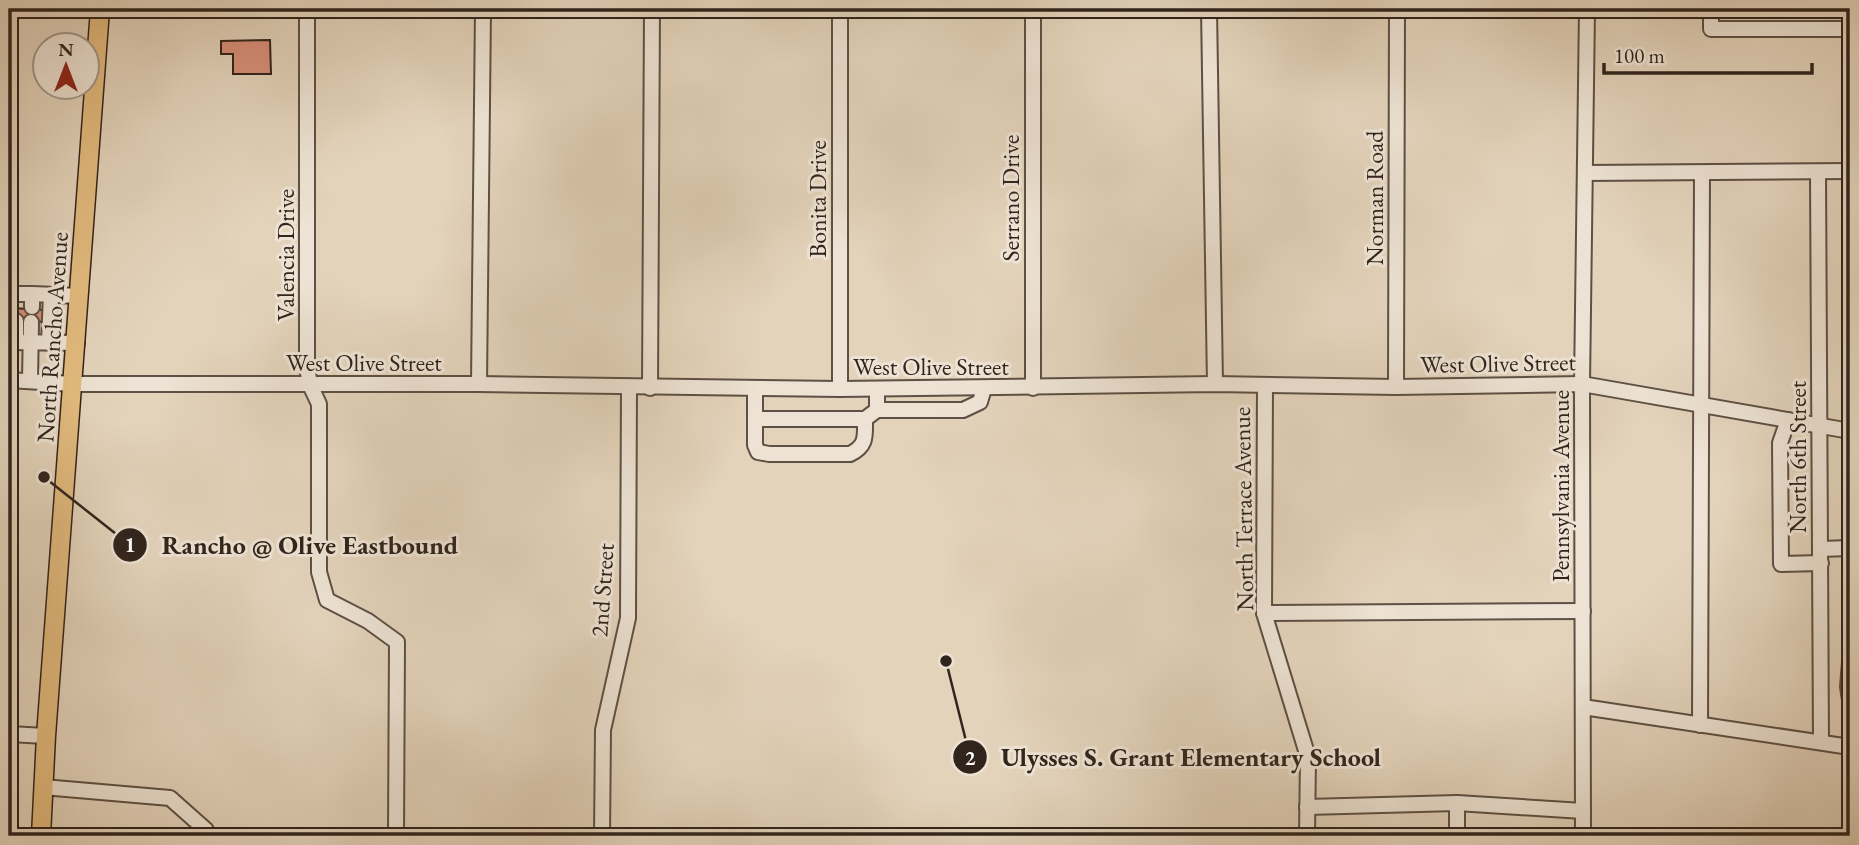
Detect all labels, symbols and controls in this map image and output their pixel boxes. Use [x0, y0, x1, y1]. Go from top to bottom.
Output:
north arrow [32, 32, 102, 102]
scale bar [1604, 32, 1812, 76]
text: N [58, 37, 74, 62]
text: 100 m [1614, 42, 1665, 69]
street label: Norman Road [1359, 130, 1390, 265]
street label: Serrano Drive [995, 135, 1026, 261]
street label: Bonita Drive [802, 140, 833, 258]
street label: Valencia Drive [270, 189, 301, 321]
street label: North Rancho Avenue [29, 231, 75, 443]
street label: West Olive Street [1420, 346, 1577, 380]
street label: West Olive Street [286, 347, 442, 378]
street label: West Olive Street [853, 351, 1009, 382]
street label: North 6th Street [1782, 380, 1813, 533]
street label: Pennsylvania Avenue [1545, 390, 1576, 582]
street label: North Terrace Avenue [1226, 407, 1260, 611]
callout: Rancho @ Olive Eastbound [113, 522, 472, 569]
text: Rancho @ Olive Eastbound [162, 528, 459, 562]
text: 1 [124, 531, 136, 558]
street label: 2nd Street [583, 542, 621, 638]
callout: Ulysses S. Grant Elementary School [952, 734, 1395, 781]
text: Ulysses S. Grant Elementary School [1001, 740, 1381, 774]
text: 2 [964, 744, 976, 771]

